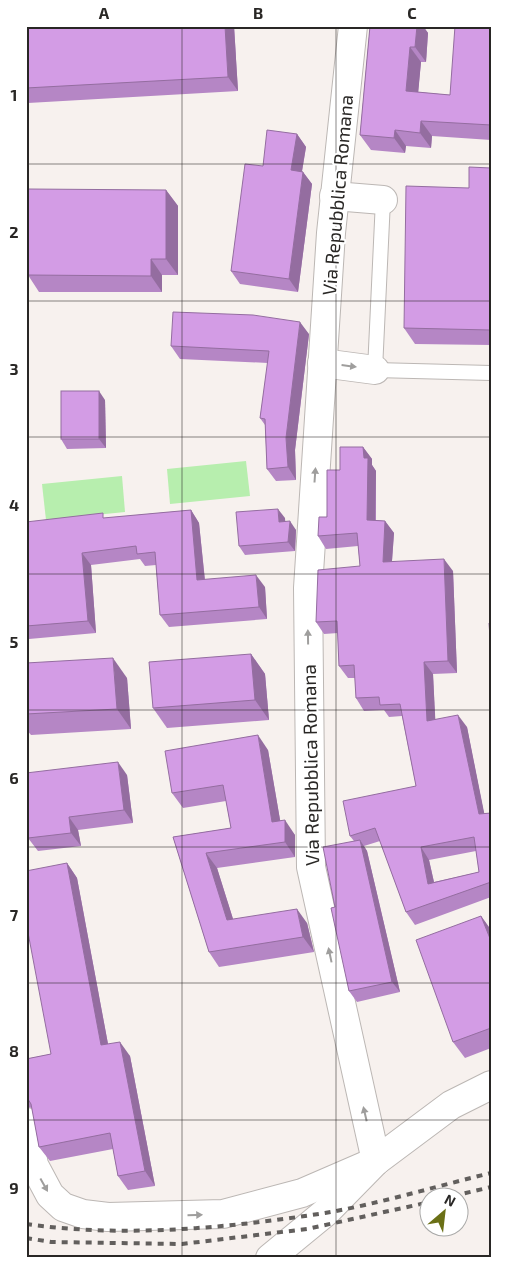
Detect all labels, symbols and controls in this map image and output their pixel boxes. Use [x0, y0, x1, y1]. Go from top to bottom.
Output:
text: A [99, 3, 110, 22]
text: B [253, 3, 263, 22]
text: C [407, 3, 417, 22]
text: 1 [11, 85, 17, 104]
street label: Via Repubblica Romana [317, 94, 357, 296]
text: 2 [9, 222, 19, 241]
text: 3 [9, 359, 19, 378]
one-way arrow [341, 363, 357, 371]
one-way arrow [312, 466, 320, 482]
text: 4 [9, 495, 19, 514]
one-way arrow [304, 629, 312, 645]
text: 5 [10, 632, 19, 651]
street label: Via Repubblica Romana [297, 664, 323, 866]
text: 6 [9, 768, 19, 787]
text: 7 [10, 905, 19, 924]
one-way arrow [326, 947, 334, 962]
text: 8 [9, 1041, 19, 1060]
one-way arrow [361, 1106, 369, 1121]
text: 9 [9, 1178, 19, 1197]
one-way arrow [40, 1178, 49, 1192]
north arrow [420, 1186, 470, 1236]
text: N [442, 1190, 459, 1210]
one-way arrow [187, 1210, 203, 1218]

